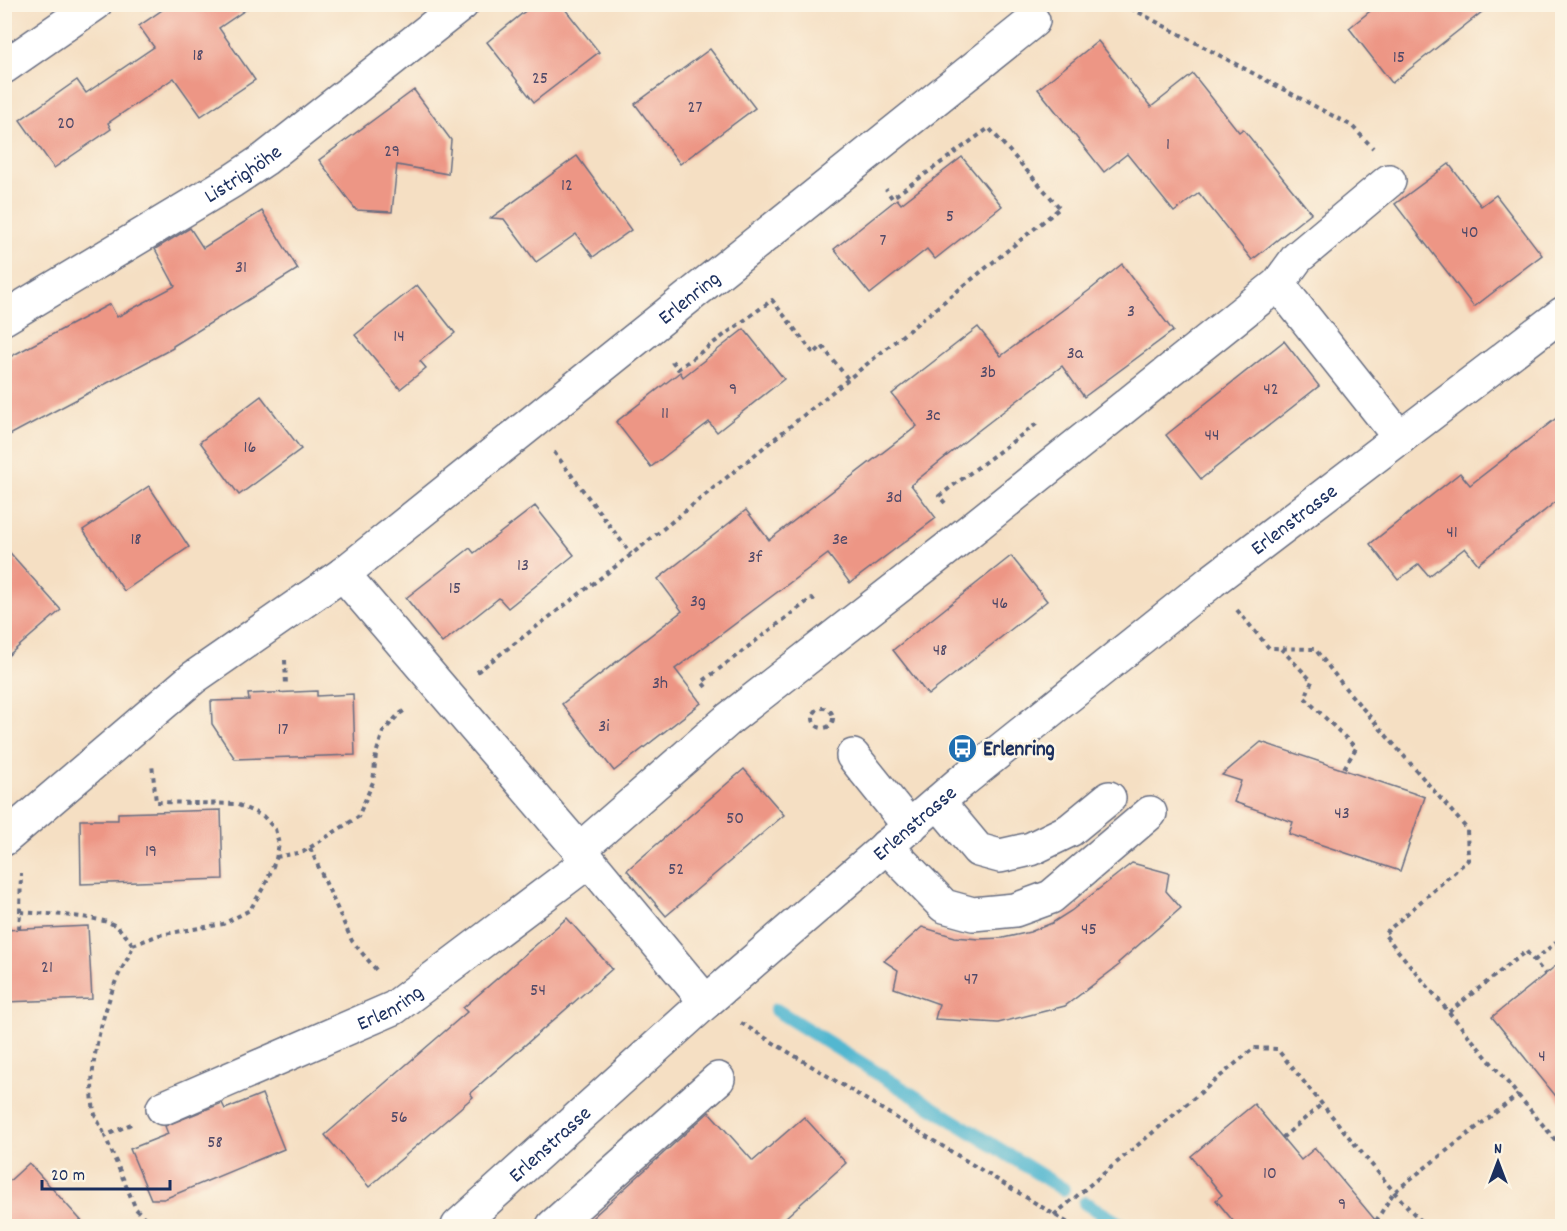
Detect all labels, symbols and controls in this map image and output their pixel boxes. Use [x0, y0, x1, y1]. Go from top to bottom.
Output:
house number: 18 [192, 44, 204, 69]
house number: 15 [1393, 46, 1405, 71]
house number: 25 [532, 67, 548, 92]
house number: 27 [688, 96, 702, 121]
house number: 20 [57, 112, 75, 137]
house number: 1 [1166, 133, 1170, 158]
street label: Listrighöhe [199, 139, 290, 212]
house number: 29 [384, 140, 400, 165]
house number: 12 [561, 174, 573, 199]
house number: 5 [946, 205, 954, 230]
house number: 40 [1461, 221, 1479, 246]
house number: 7 [880, 229, 887, 254]
house number: 31 [235, 256, 247, 281]
street label: Erlenring [653, 265, 728, 334]
house number: 3 [1127, 300, 1135, 325]
house number: 14 [393, 325, 405, 350]
house number: 3a [1067, 342, 1084, 367]
house number: 3b [980, 361, 996, 386]
house number: 9 [729, 378, 737, 403]
house number: 42 [1263, 378, 1279, 403]
house number: 11 [661, 402, 669, 427]
house number: 3c [925, 404, 941, 429]
house number: 44 [1205, 424, 1219, 449]
house number: 16 [244, 436, 256, 461]
street label: Erlenstrasse [1245, 478, 1345, 564]
house number: 3d [886, 486, 902, 511]
house number: 41 [1446, 521, 1458, 546]
house number: 18 [130, 528, 142, 553]
house number: 3e [832, 528, 848, 553]
house number: 3f [748, 546, 763, 571]
house number: 13 [517, 554, 529, 579]
house number: 15 [449, 577, 461, 602]
house number: 3g [690, 590, 706, 615]
house number: 46 [992, 592, 1008, 617]
house number: 48 [933, 639, 947, 664]
house number: 3h [652, 672, 668, 697]
house number: 3i [598, 715, 610, 740]
house number: 17 [278, 718, 289, 743]
bus stop icon: Erlenring [946, 732, 978, 764]
place label: Erlenring [983, 736, 1055, 766]
street label: Erlenstrasse [867, 780, 965, 870]
house number: 43 [1334, 802, 1350, 827]
house number: 50 [726, 807, 744, 832]
house number: 19 [145, 840, 157, 865]
house number: 52 [668, 858, 684, 883]
house number: 45 [1081, 918, 1097, 943]
house number: 21 [41, 956, 53, 981]
house number: 47 [964, 968, 978, 993]
street label: Erlenring [353, 979, 431, 1040]
house number: 54 [530, 979, 546, 1004]
house number: 4 [1538, 1045, 1546, 1070]
street label: Erlenstrasse [503, 1100, 599, 1191]
house number: 56 [390, 1106, 408, 1131]
house number: 58 [207, 1131, 223, 1156]
north arrow [1468, 1132, 1528, 1192]
text: N [1494, 1138, 1502, 1161]
scale bar [42, 1153, 170, 1191]
house number: 10 [1263, 1162, 1277, 1187]
text: 20 m [51, 1164, 85, 1189]
house number: 9 [1338, 1193, 1346, 1218]

